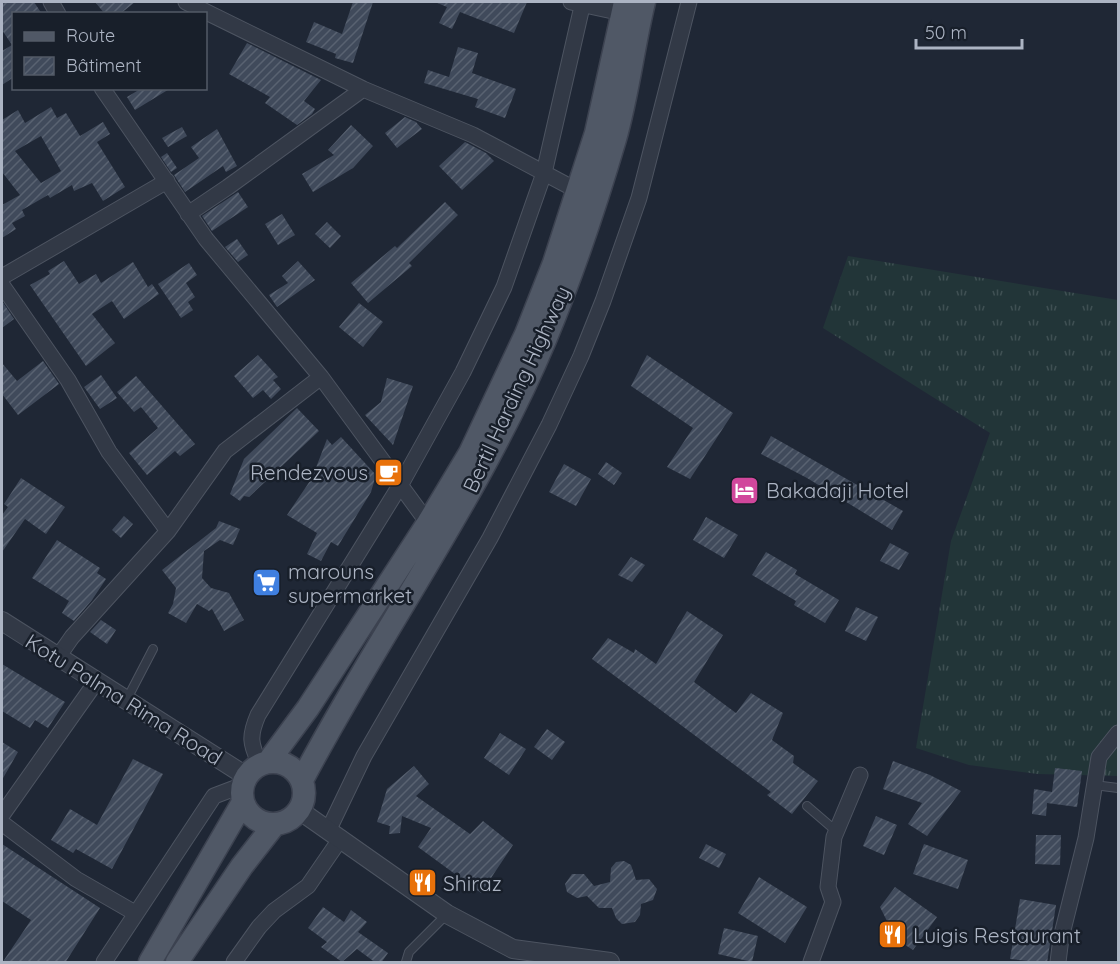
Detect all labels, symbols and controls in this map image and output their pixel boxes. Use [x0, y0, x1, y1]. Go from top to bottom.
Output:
legend [12, 12, 207, 90]
scale bar [916, 12, 1022, 50]
text: 50 m [925, 21, 967, 44]
text: Route [66, 24, 115, 47]
text: Bâtiment [66, 54, 142, 77]
street label: Bertil Harding Highway [457, 282, 575, 496]
cafe icon: Rendezvous [373, 456, 405, 488]
place label: Rendezvous [250, 459, 368, 485]
hotel icon: Bakadaji Hotel [729, 474, 761, 506]
place label: Bakadaji Hotel [766, 477, 909, 503]
place label: marouns supermarket [288, 558, 412, 608]
supermarket icon: marouns supermarket [251, 567, 283, 599]
street label: Kotu Palma Rima Road [21, 628, 227, 770]
restaurant icon: Shiraz [406, 867, 438, 899]
place label: Shiraz [443, 870, 502, 896]
restaurant icon: Luigis Restaurant [876, 919, 908, 951]
place label: Luigis Restaurant [913, 922, 1081, 948]

